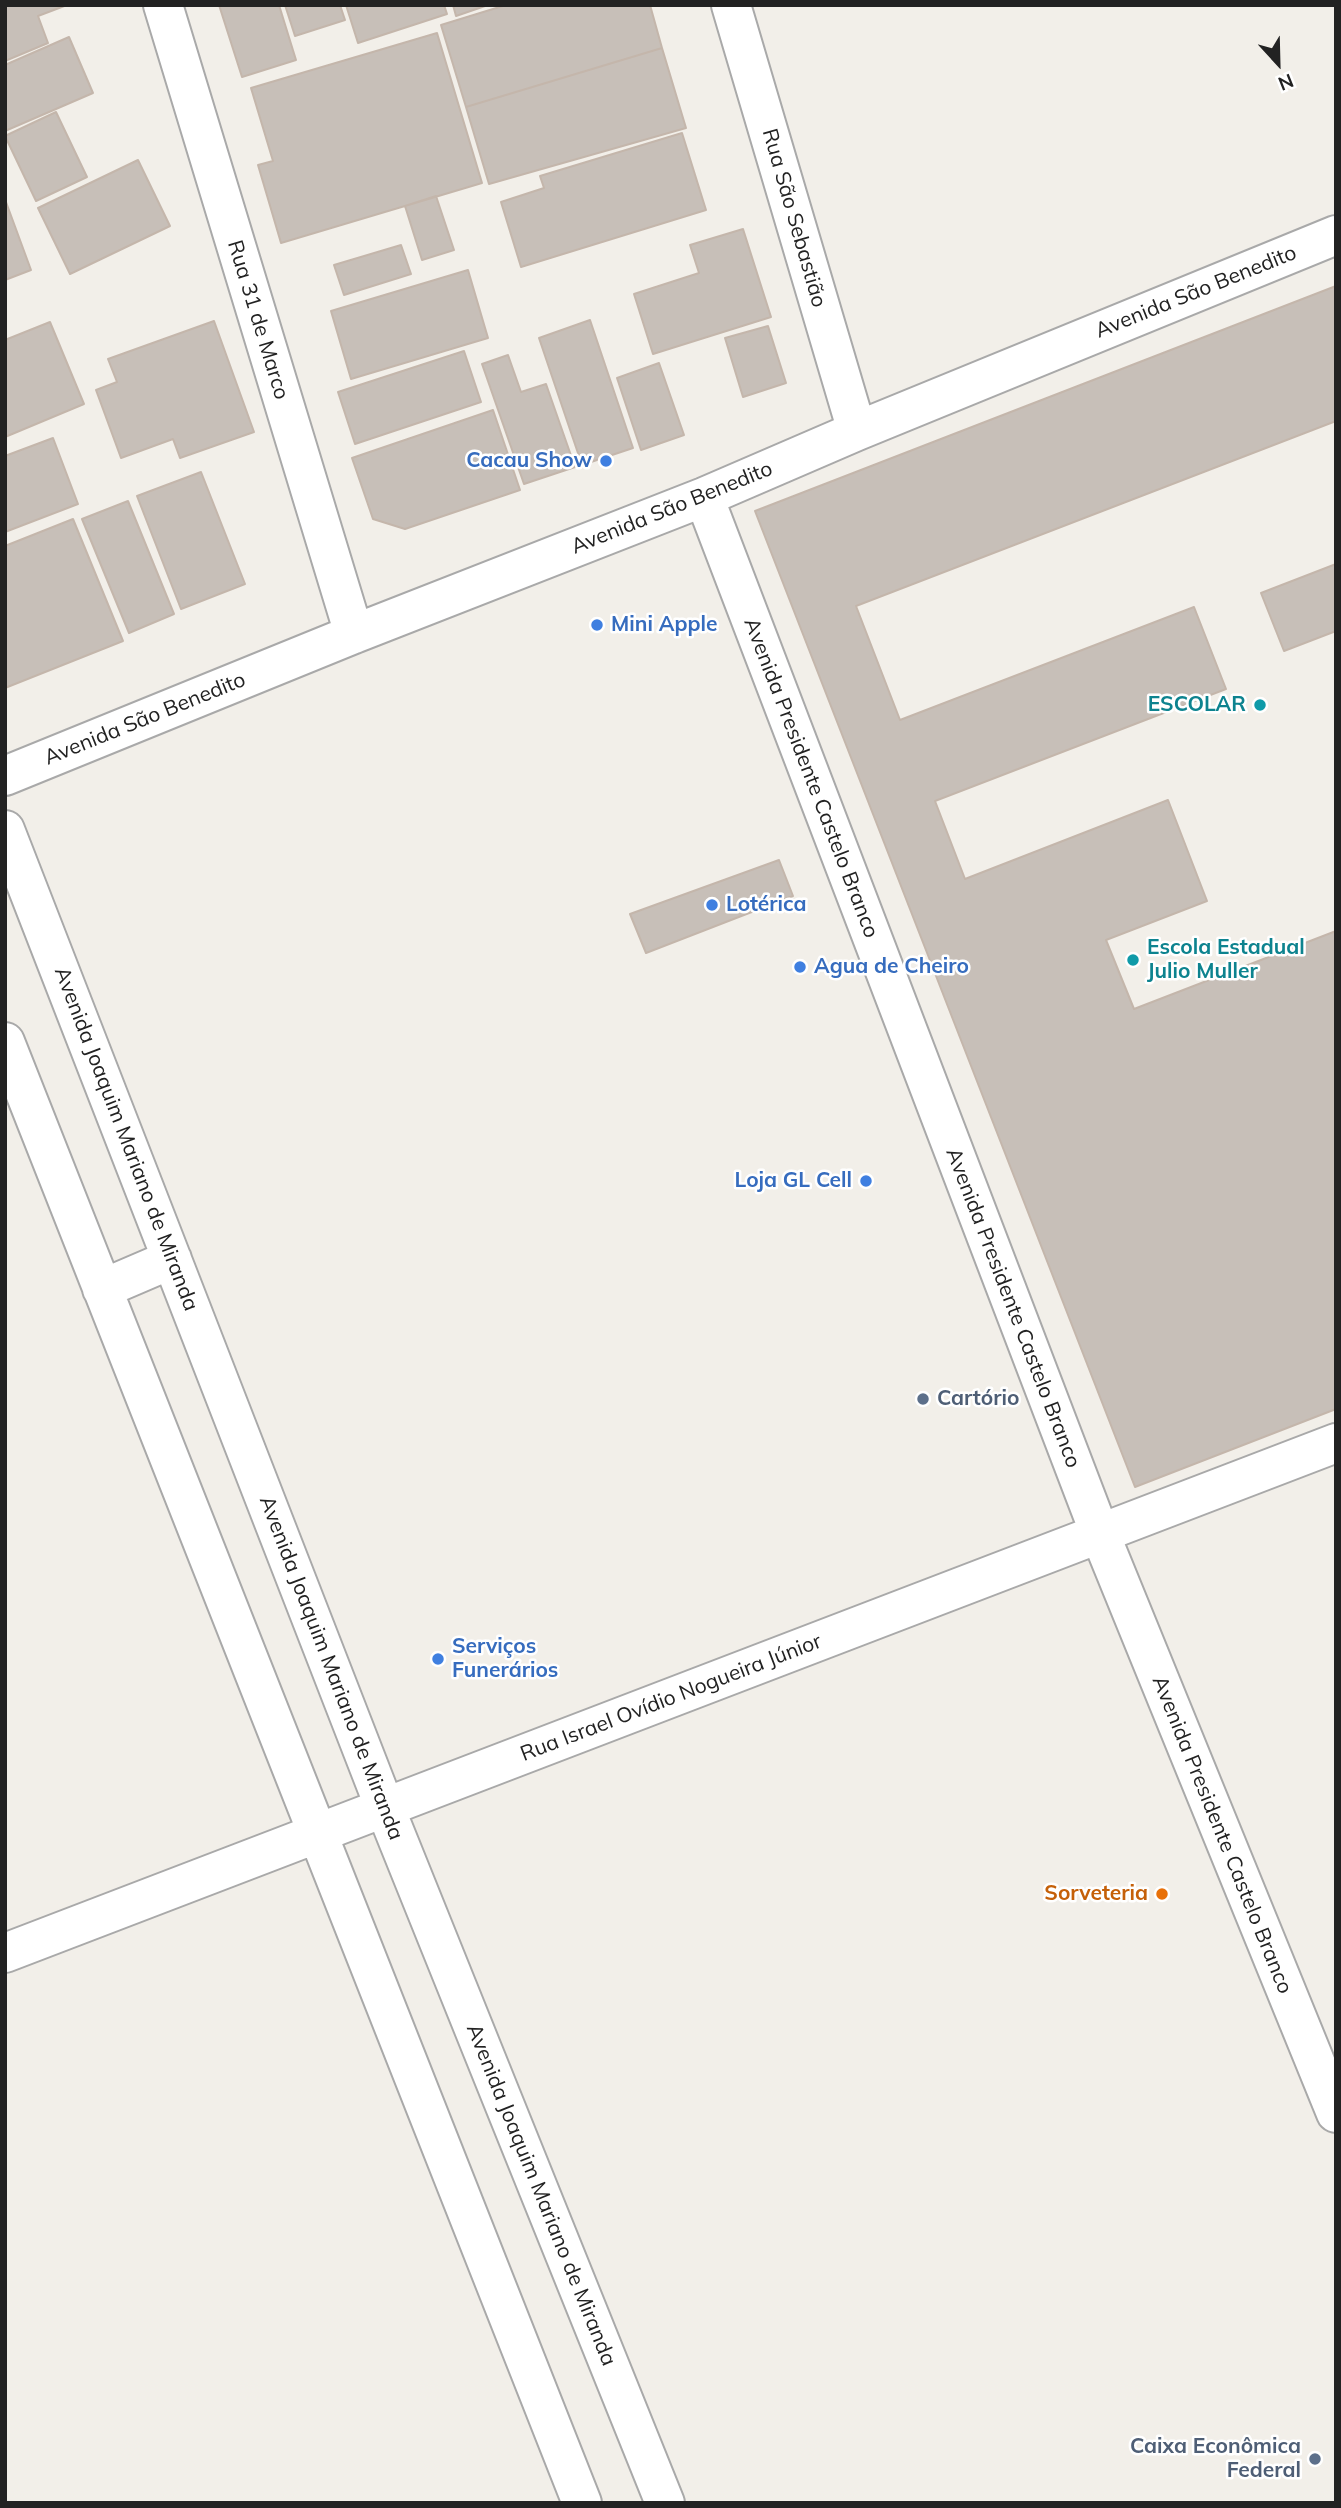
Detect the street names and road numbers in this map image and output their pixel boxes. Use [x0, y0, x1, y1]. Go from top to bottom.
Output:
street label: Rua São Sebastião [756, 126, 832, 310]
street label: Rua 31 de Marco [222, 237, 294, 403]
street label: Avenida São Benedito [1092, 240, 1300, 344]
street label: Avenida São Benedito [568, 456, 776, 560]
street label: Avenida Presidente Castelo Branco [738, 615, 884, 941]
street label: Avenida São Benedito [41, 667, 249, 771]
street label: Avenida Joaquim Mariano de Miranda [49, 964, 203, 1314]
street label: Avenida Presidente Castelo Branco [940, 1145, 1086, 1471]
street label: Avenida Joaquim Mariano de Miranda [254, 1493, 408, 1843]
street label: Rua Israel Ovídio Nogueira Júnior [517, 1629, 825, 1767]
street label: Avenida Presidente Castelo Branco [1147, 1672, 1297, 1998]
street label: Avenida Joaquim Mariano de Miranda [461, 2021, 621, 2369]

